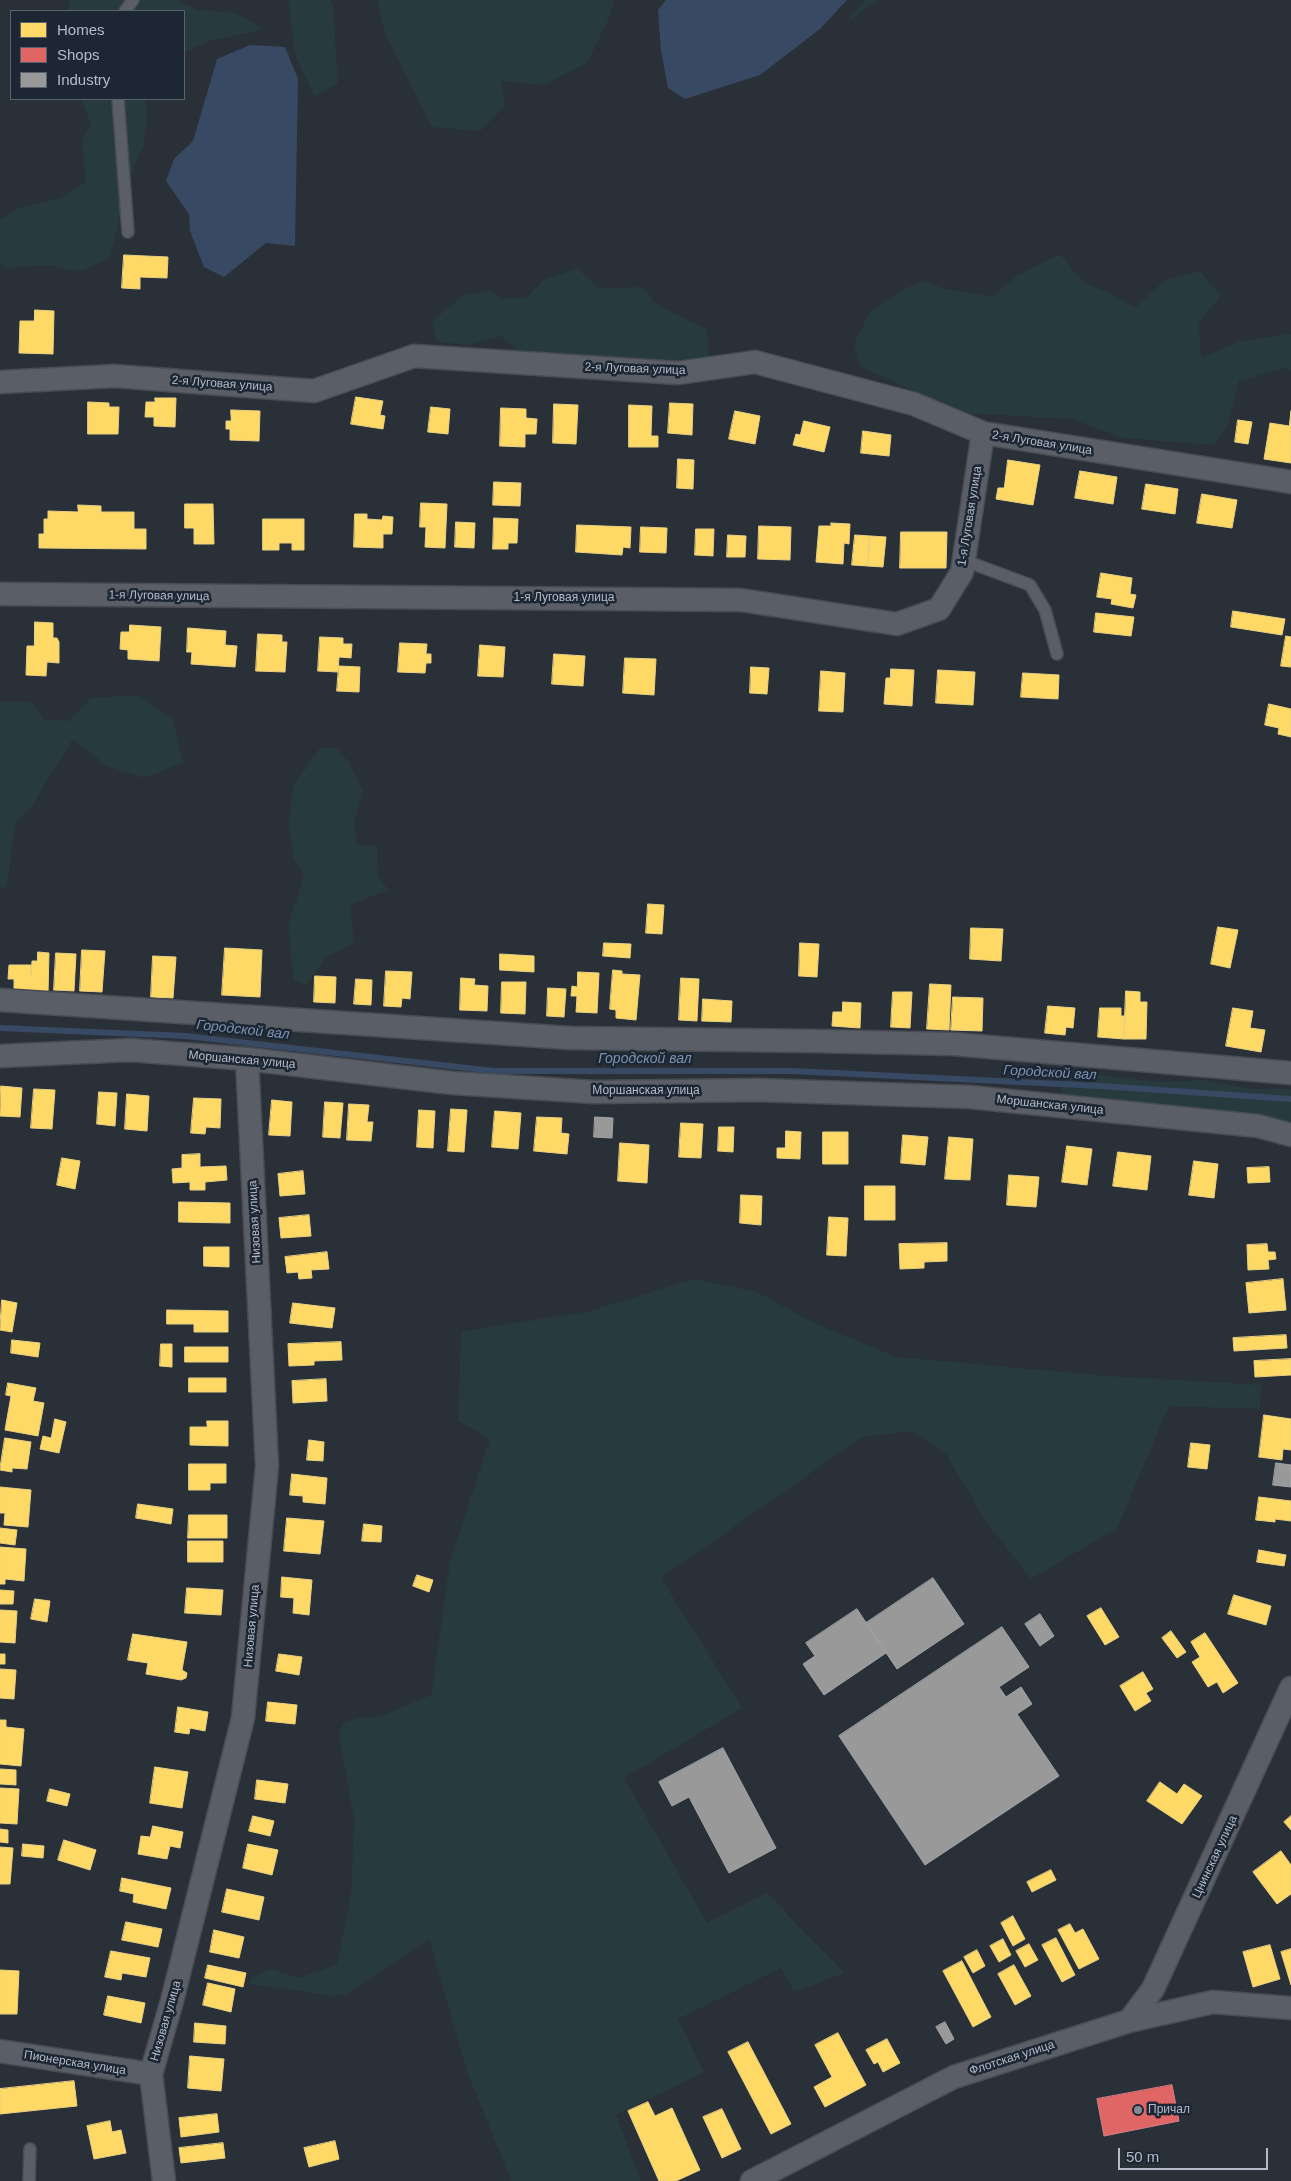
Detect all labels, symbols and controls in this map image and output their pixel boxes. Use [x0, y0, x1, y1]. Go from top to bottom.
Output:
legend [10, 10, 185, 100]
text: Homes [57, 21, 105, 38]
text: Shops [57, 46, 100, 63]
text: Industry [57, 71, 110, 88]
street label: 2-я Луговая улица [584, 360, 686, 378]
street label: 2-я Луговая улица [171, 373, 273, 395]
street label: 2-я Луговая улица [991, 428, 1093, 458]
street label: 1-я Луговая улица [955, 465, 985, 567]
street label: 1-я Луговая улица [108, 588, 210, 604]
street label: 1-я Луговая улица [513, 591, 615, 605]
water label: Городской вал [196, 1017, 290, 1043]
street label: Моршанская улица [188, 1048, 296, 1072]
water label: Городской вал [598, 1051, 692, 1067]
water label: Городской вал [1003, 1062, 1097, 1084]
street label: Моршанская улица [592, 1084, 700, 1098]
street label: Моршанская улица [996, 1092, 1104, 1118]
street label: Низовая улица [246, 1180, 264, 1264]
street label: Низовая улица [241, 1584, 263, 1668]
street label: Цнинская улица [1189, 1813, 1241, 1901]
street label: Низовая улица [148, 1979, 184, 2063]
street label: Флотская улица [968, 2037, 1056, 2079]
street label: Пионерская улица [23, 2048, 127, 2078]
place label: Причал [1148, 2103, 1190, 2117]
marker: Причал [1132, 2104, 1144, 2116]
scale bar [1121, 2138, 1271, 2170]
text: 50 m [1126, 2148, 1159, 2165]

